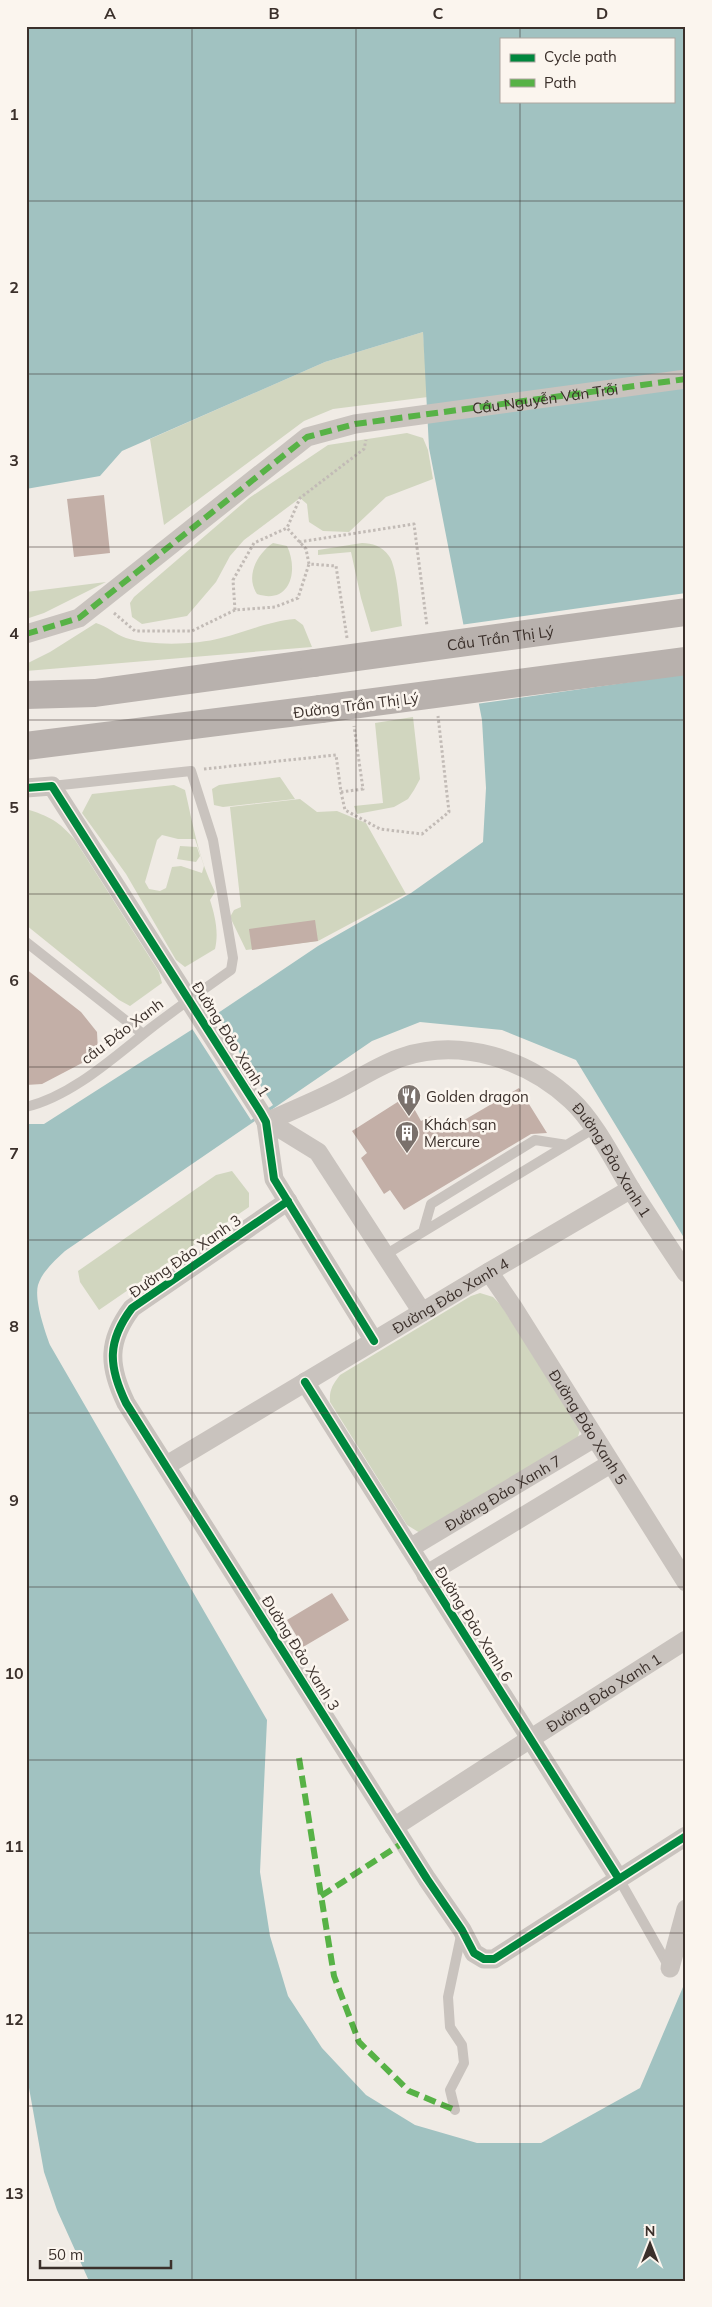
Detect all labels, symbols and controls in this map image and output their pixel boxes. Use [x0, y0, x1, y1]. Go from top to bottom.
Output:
text: A [104, 3, 116, 23]
text: B [268, 3, 280, 23]
text: C [433, 3, 444, 23]
text: D [596, 3, 608, 23]
legend [500, 38, 674, 102]
text: Cycle path [544, 47, 617, 66]
text: Path [544, 73, 576, 92]
text: 1 [9, 104, 19, 124]
text: 2 [9, 277, 19, 297]
street label: Cầu Nguyễn Văn Trỗi [471, 379, 619, 417]
text: 3 [9, 450, 19, 470]
street label: Cầu Trần Thị Lý [446, 621, 555, 654]
text: 4 [9, 623, 19, 643]
street label: Đường Trần Thị Lý [292, 688, 420, 722]
text: 5 [9, 797, 19, 817]
text: 6 [9, 970, 19, 990]
street label: Đường Đảo Xanh 1 [188, 978, 274, 1100]
street label: cầu Đảo Xanh [77, 994, 167, 1068]
restaurant icon: Golden dragon [396, 1083, 422, 1117]
place label: Golden dragon [426, 1087, 529, 1106]
street label: Đường Đảo Xanh 1 [569, 1098, 656, 1221]
place label: Khách sạn Mercure [424, 1115, 497, 1151]
building icon: Khách sạn Mercure [394, 1120, 420, 1154]
text: 7 [9, 1143, 19, 1163]
street label: Đường Đảo Xanh 3 [125, 1210, 245, 1302]
street label: Đường Đảo Xanh 4 [388, 1253, 512, 1337]
text: 8 [9, 1316, 19, 1336]
street label: Đường Đảo Xanh 5 [545, 1366, 632, 1488]
street label: Đường Đảo Xanh 7 [441, 1450, 564, 1535]
text: 9 [9, 1490, 19, 1510]
street label: Đường Đảo Xanh 6 [431, 1563, 517, 1685]
street label: Đường Đảo Xanh 3 [258, 1592, 344, 1714]
street label: Đường Đảo Xanh 1 [543, 1649, 664, 1736]
text: 10 [4, 1663, 24, 1683]
text: 11 [4, 1836, 24, 1856]
text: 12 [4, 2009, 24, 2029]
text: 13 [4, 2183, 24, 2203]
north arrow [624, 2220, 674, 2270]
text: N [645, 2222, 655, 2240]
scale bar [40, 2237, 171, 2269]
text: 50 m [48, 2245, 83, 2264]

